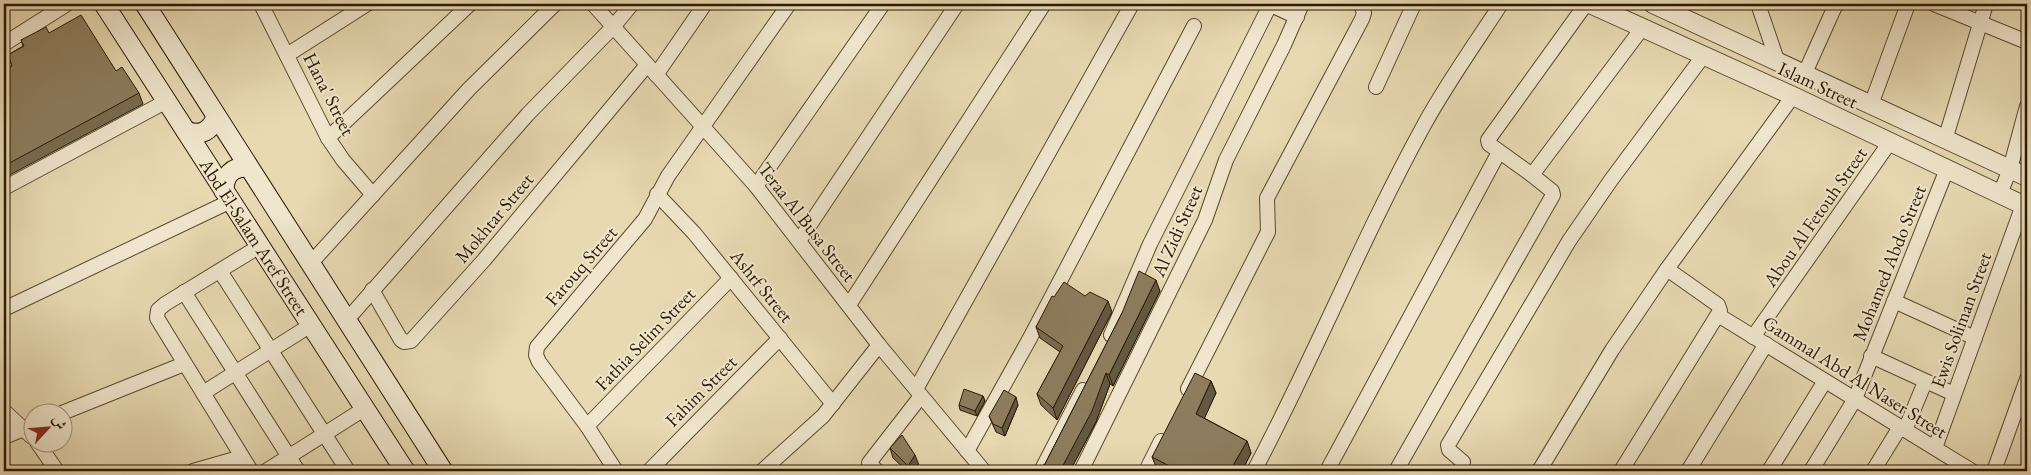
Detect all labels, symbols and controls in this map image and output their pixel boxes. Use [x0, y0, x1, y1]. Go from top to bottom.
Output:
street label: Hana' Street [297, 48, 361, 140]
street label: Islam Street [1774, 56, 1862, 114]
street label: Abou Al Fetouh Street [1757, 142, 1873, 293]
street label: Abd El-Salam Aref Street [193, 153, 314, 320]
street label: Teraa Al Busa Street [752, 157, 862, 287]
street label: Mokhtar Street [449, 168, 539, 268]
street label: Al Zidi Street [1145, 181, 1208, 282]
street label: Mohamed Abdo Street [1846, 181, 1932, 345]
street label: Farouq Street [539, 221, 623, 311]
street label: Ashrf Street [724, 244, 799, 328]
street label: Ewis Soliman Street [1925, 249, 1997, 391]
street label: Fathia Selim Street [589, 282, 701, 396]
street label: Gammal Abd Al Naser Street [1758, 310, 1952, 444]
street label: Fahim Street [660, 350, 742, 432]
north arrow [22, 402, 72, 452]
text: ش [49, 412, 71, 433]

